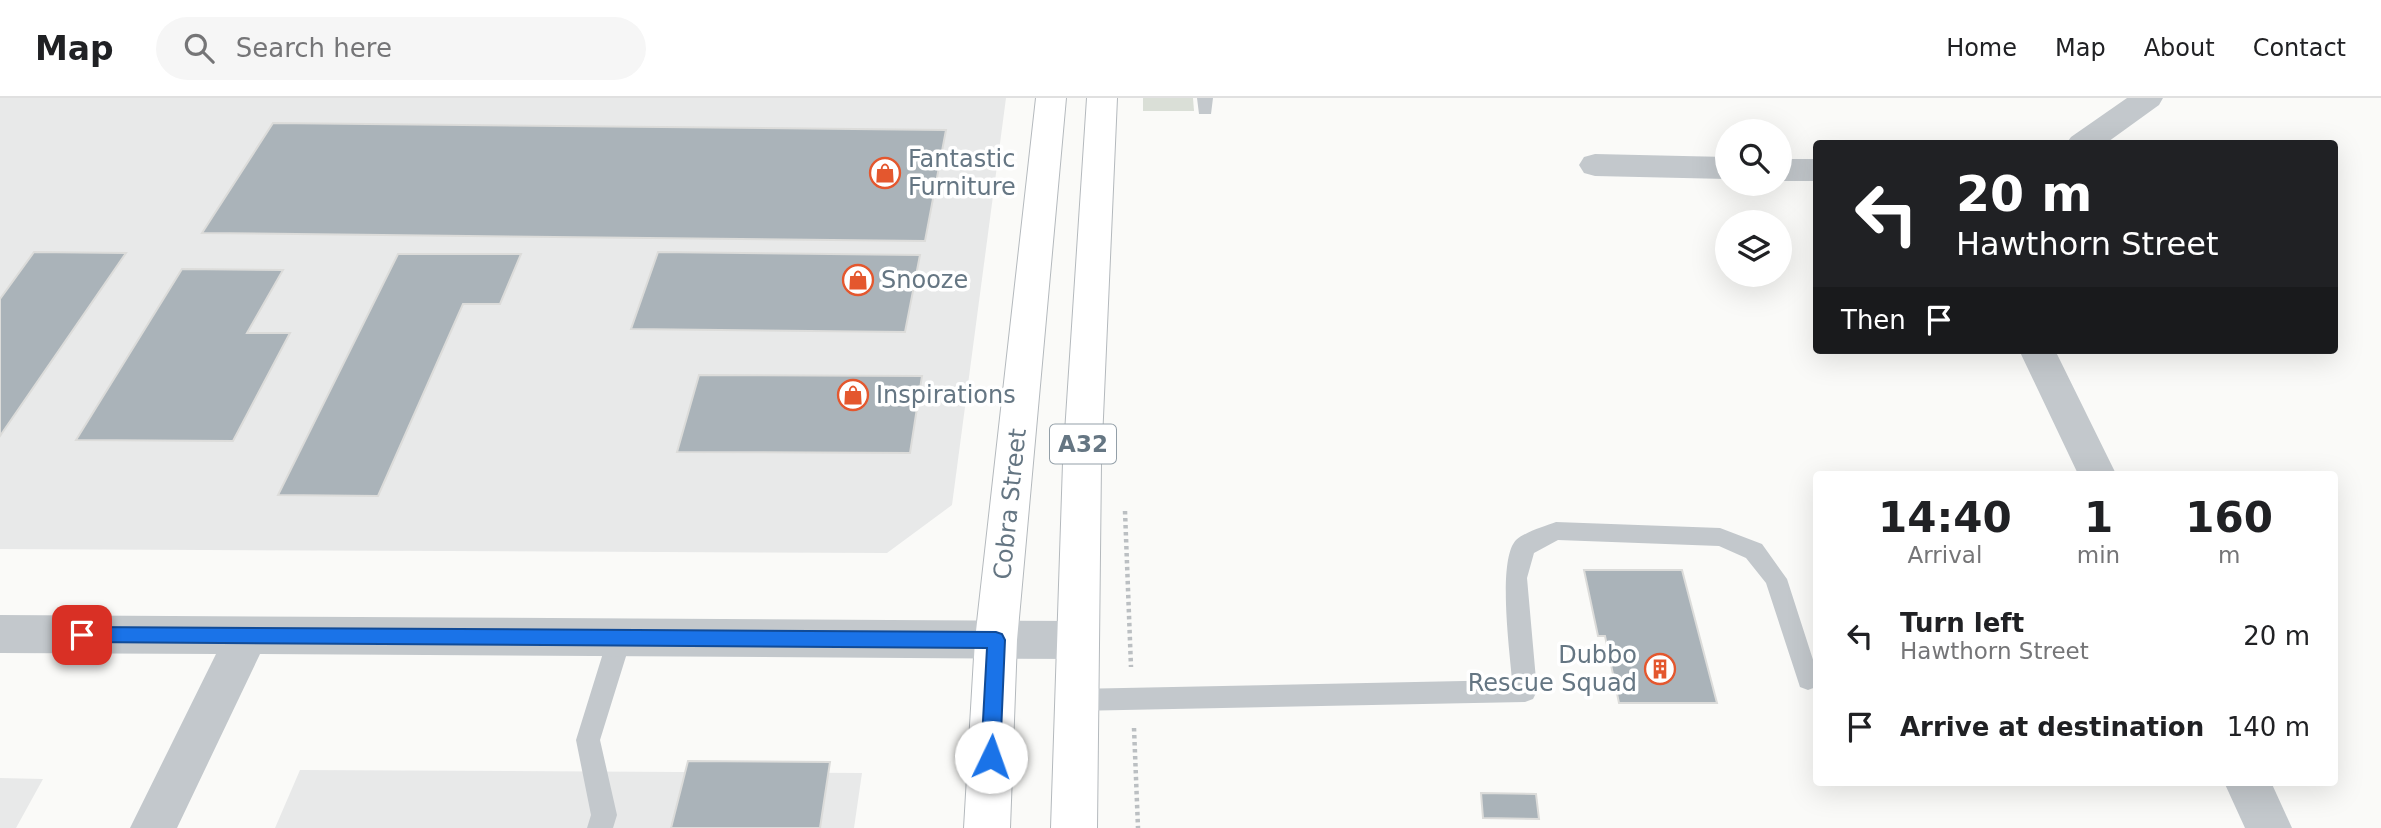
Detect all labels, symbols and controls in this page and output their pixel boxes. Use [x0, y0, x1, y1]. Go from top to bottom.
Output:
search box [156, 17, 646, 80]
text: Map [35, 29, 114, 68]
icon: search [180, 29, 218, 67]
text: Search here [236, 33, 392, 63]
text: Home [1946, 34, 2017, 62]
text: Map [2055, 34, 2106, 62]
text: About [2144, 34, 2215, 62]
text: Contact [2253, 34, 2346, 62]
map controls [1715, 119, 1792, 287]
button: search [1715, 119, 1792, 196]
place label: Fantastic Furniture [908, 145, 1016, 201]
shop icon: Fantastic Furniture [868, 156, 902, 190]
text: 20 m [1956, 166, 2092, 223]
icon: left [1841, 168, 1932, 259]
button: layers [1715, 210, 1792, 287]
text: Hawthorn Street [1956, 225, 2219, 263]
shop icon: Snooze [841, 263, 875, 297]
place label: Snooze [881, 266, 968, 294]
icon: arrive [1920, 301, 1958, 339]
text: Then [1841, 305, 1906, 335]
shop icon: Inspirations [836, 378, 870, 412]
place label: Inspirations [876, 381, 1016, 409]
road number: A32 [1050, 424, 1116, 464]
street label: Cobra Street [988, 427, 1032, 581]
text: 14:40 [1878, 493, 2012, 542]
text: 1 [2084, 493, 2113, 542]
text: 160 [2185, 493, 2273, 542]
text: Arrival [1908, 542, 1982, 568]
text: min [2077, 542, 2120, 568]
text: m [2218, 542, 2240, 568]
pin [52, 605, 112, 665]
text: Turn left [1900, 608, 2024, 638]
icon: arrive [63, 616, 101, 654]
icon: left [1841, 617, 1879, 655]
text: 20 m [2243, 621, 2310, 651]
text: Hawthorn Street [1900, 638, 2089, 664]
place label: Dubbo Rescue Squad [1468, 641, 1637, 697]
building icon: Dubbo Rescue Squad [1643, 652, 1677, 686]
icon: arrive [1841, 708, 1879, 746]
text: Arrive at destination [1900, 712, 2204, 742]
text: 140 m [2227, 712, 2310, 742]
position arrow [954, 720, 1028, 794]

